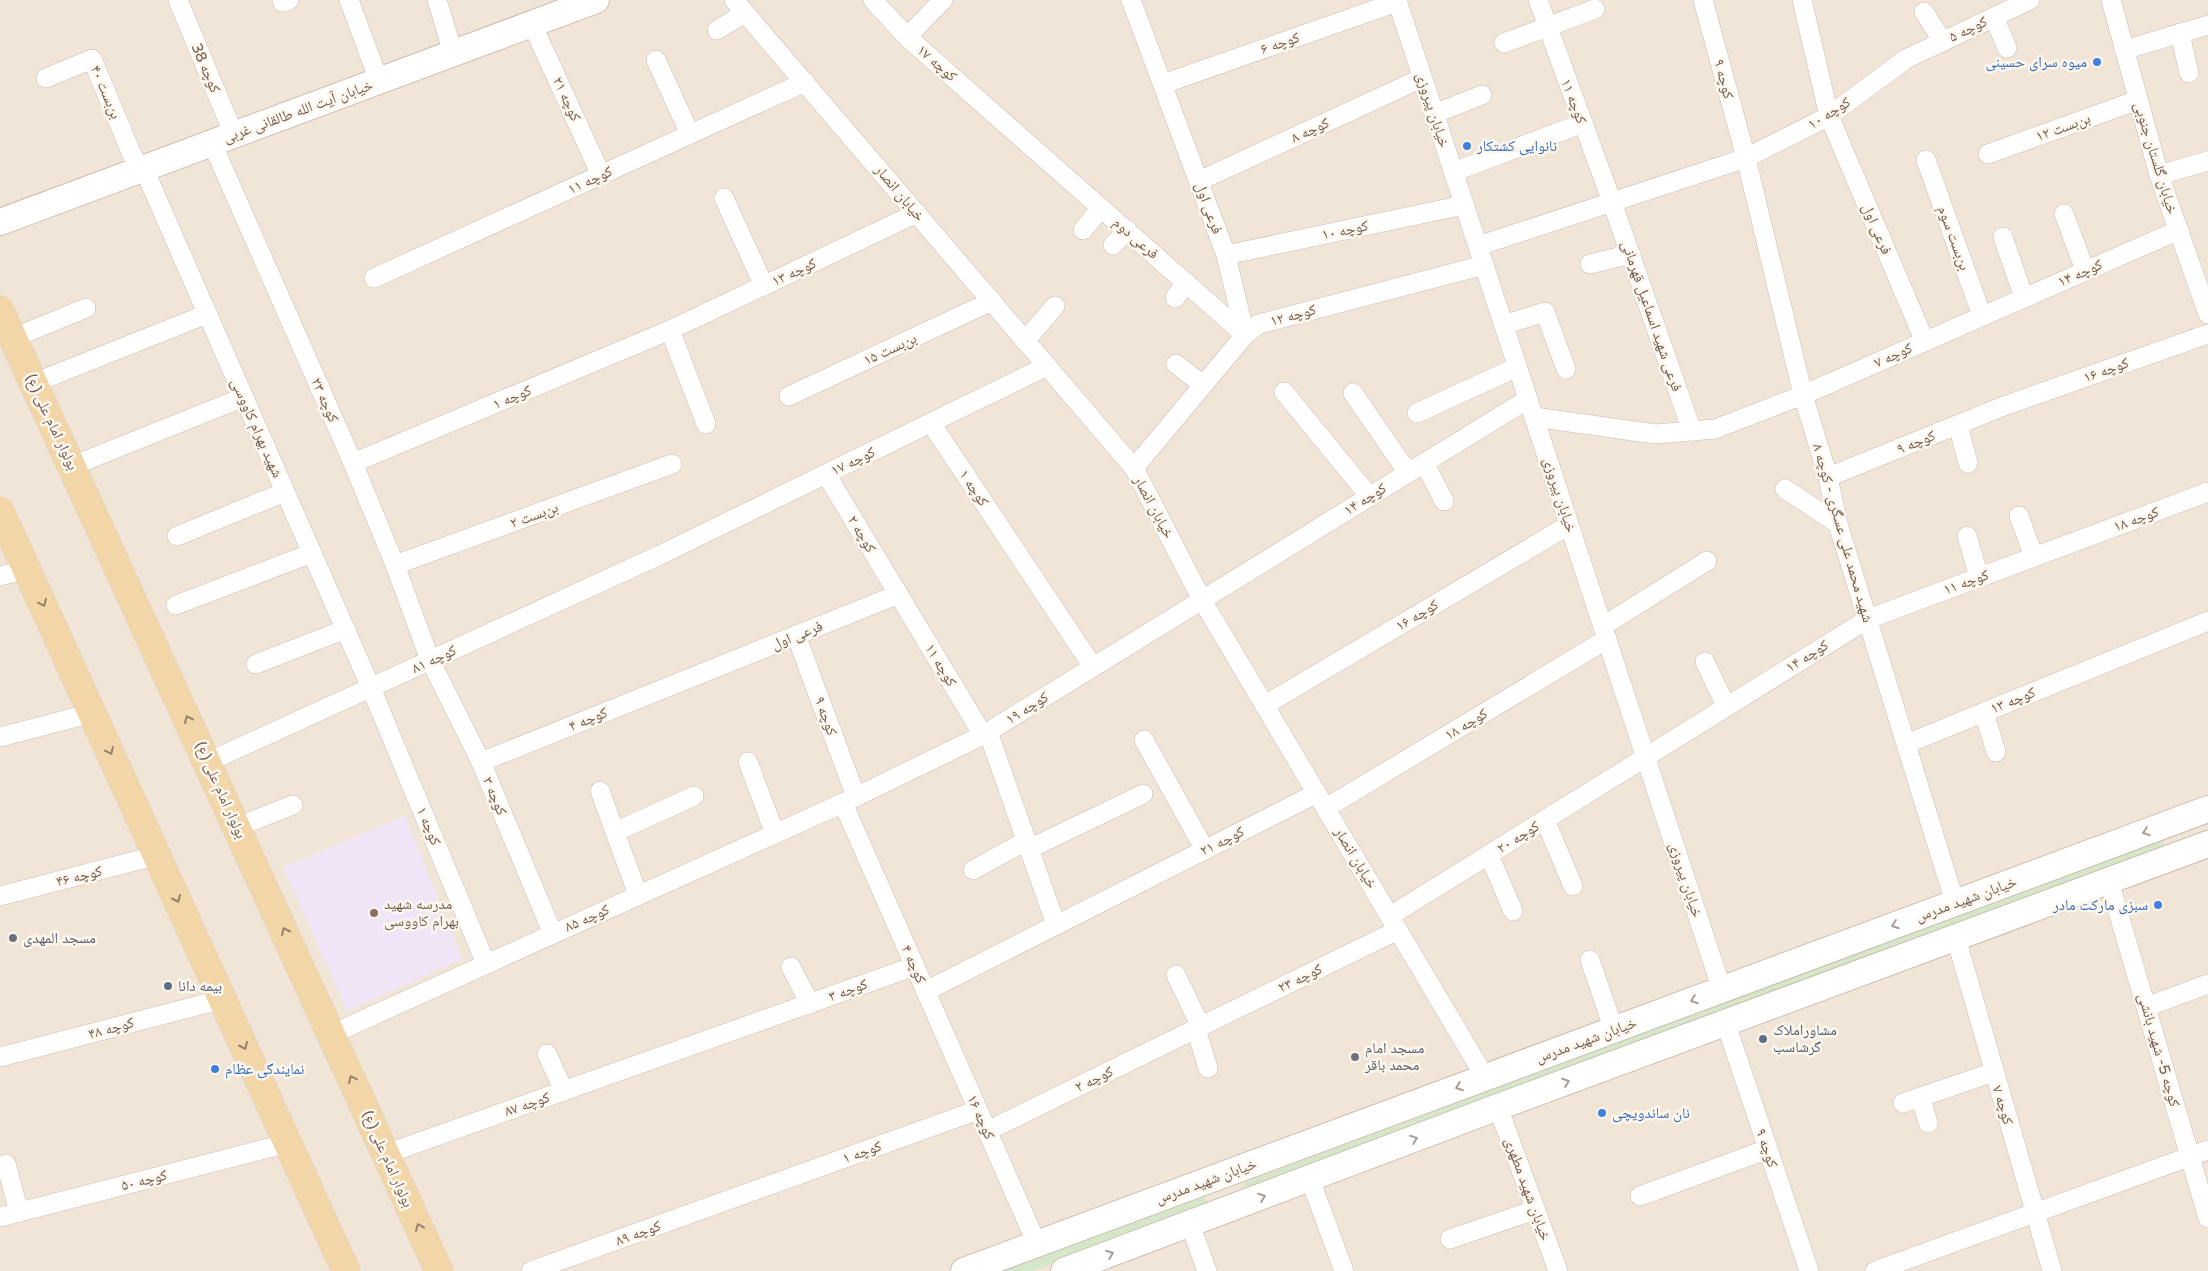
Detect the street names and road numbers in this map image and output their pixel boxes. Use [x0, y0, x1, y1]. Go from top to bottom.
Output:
street label: کوچه ۵ [1946, 12, 1990, 46]
street label: کوچه ۶ [1258, 28, 1302, 58]
street label: کوچه 38 [187, 40, 225, 96]
street label: کوچه ۱۷ [913, 41, 961, 85]
street label: کوچه ۹ [1710, 57, 1738, 101]
street label: بن‌بست ۴۰ [86, 62, 125, 122]
street label: خیابان پیروزی [1411, 70, 1454, 151]
street label: کوچه ۲۱ [549, 74, 585, 124]
street label: خیابان آیت الله طالقانی غربی [221, 75, 376, 147]
street label: کوچه ۱۱ [1557, 76, 1591, 126]
street label: کوچه ۱۰ [1804, 93, 1854, 133]
street label: خیابان گلستان جنوبی [2129, 100, 2182, 217]
street label: بن‌بست ۱۲ [2033, 109, 2093, 146]
street label: کوچه ۸ [1288, 113, 1332, 147]
street label: خیابان انصار [870, 160, 929, 226]
street label: کوچه ۱۱ [565, 162, 615, 198]
street label: فرعی اول [1190, 180, 1227, 237]
street label: فرعی اول [1857, 201, 1896, 258]
street label: بن‌بست سوم [1933, 203, 1974, 273]
street label: فرعی دوم [1109, 213, 1163, 263]
street label: کوچه ۱۰ [1320, 216, 1370, 244]
street label: فرعی شهید اسماعیل قهرمانی [1617, 238, 1686, 394]
street label: کوچه ۱۳ [769, 254, 819, 290]
street label: کوچه ۱۴ [2055, 255, 2105, 291]
street label: کوچه ۱۲ [1268, 300, 1318, 330]
street label: بن‌بست ۱۵ [861, 329, 920, 370]
street label: کوچه ۷ [1871, 339, 1915, 371]
street label: کوچه ۱۶ [2081, 354, 2131, 386]
street label: بولوار امام علی (ع) [21, 371, 82, 473]
street label: شهید بهرام کاووسی [226, 375, 287, 481]
street label: کوچه ۲۳ [307, 375, 343, 425]
street label: کوچه ۱ [490, 381, 534, 413]
street label: کوچه ۹ [1894, 426, 1938, 458]
street label: شهید محمد علی عسگری - کوچه ۸ [1808, 441, 1877, 625]
street label: کوچه ۱۷ [828, 443, 878, 479]
street label: خیابان پیروزی [1538, 455, 1581, 536]
street label: کوچه ۱ [955, 466, 993, 510]
street label: خیابان انصار [1129, 472, 1178, 542]
street label: کوچه ۱۴ [1340, 479, 1390, 519]
street label: بن‌بست ۲ [507, 498, 561, 533]
street label: کوچه ۱۸ [2111, 503, 2161, 535]
street label: کوچه ۲ [844, 512, 880, 556]
street label: کوچه ۱۱ [1941, 566, 1991, 598]
street label: کوچه ۱۶ [1392, 595, 1442, 635]
street label: فرعی اول [769, 617, 826, 654]
street label: کوچه ۱۴ [1782, 636, 1832, 676]
street label: کوچه ۱۱ [921, 640, 961, 690]
street label: کوچه ۸۱ [409, 641, 459, 677]
street label: کوچه ۱۳ [1988, 683, 2038, 717]
street label: کوچه ۱۹ [1002, 688, 1052, 728]
street label: کوچه ۹ [811, 694, 841, 738]
street label: کوچه ۴ [566, 703, 610, 735]
street label: کوچه ۱۸ [1441, 704, 1491, 744]
street label: بولوار امام علی (ع) [191, 739, 250, 842]
street label: کوچه ۳ [479, 774, 511, 818]
street label: کوچه ۱ [413, 804, 445, 848]
street label: کوچه ۲۰ [1493, 817, 1543, 857]
street label: کوچه ۲۱ [1197, 822, 1247, 860]
street label: خیابان انصار [1329, 823, 1382, 893]
street label: خیابان پیروزی [1664, 840, 1707, 921]
street label: کوچه ۴۶ [54, 862, 104, 890]
street label: خیابان شهید مدرس [1913, 872, 2020, 927]
street label: کوچه ۸۵ [562, 900, 612, 936]
street label: کوچه ۴ [898, 942, 930, 986]
street label: کوچه ۲۳ [1275, 960, 1325, 996]
street label: کوچه ۳ [826, 975, 870, 1005]
street label: کوچه 5- شهید بانشی [2133, 991, 2184, 1109]
street label: کوچه ۴۸ [86, 1013, 136, 1043]
street label: خیابان شهید مدرس [1533, 1013, 1640, 1068]
street label: کوچه ۲ [1072, 1062, 1116, 1096]
street label: کوچه ۷ [1989, 1083, 2017, 1127]
street label: کوچه ۸۷ [502, 1088, 552, 1120]
street label: کوچه ۱۶ [963, 1092, 999, 1142]
street label: بولوار امام علی (ع) [358, 1108, 417, 1211]
street label: کوچه ۹ [1752, 1126, 1782, 1170]
street label: خیابان شهید مطهری [1500, 1135, 1555, 1244]
street label: کوچه ۱ [840, 1137, 884, 1167]
street label: خیابان شهید مدرس [1153, 1154, 1260, 1209]
street label: کوچه ۵۰ [119, 1166, 169, 1194]
street label: کوچه ۸۹ [613, 1217, 663, 1249]

